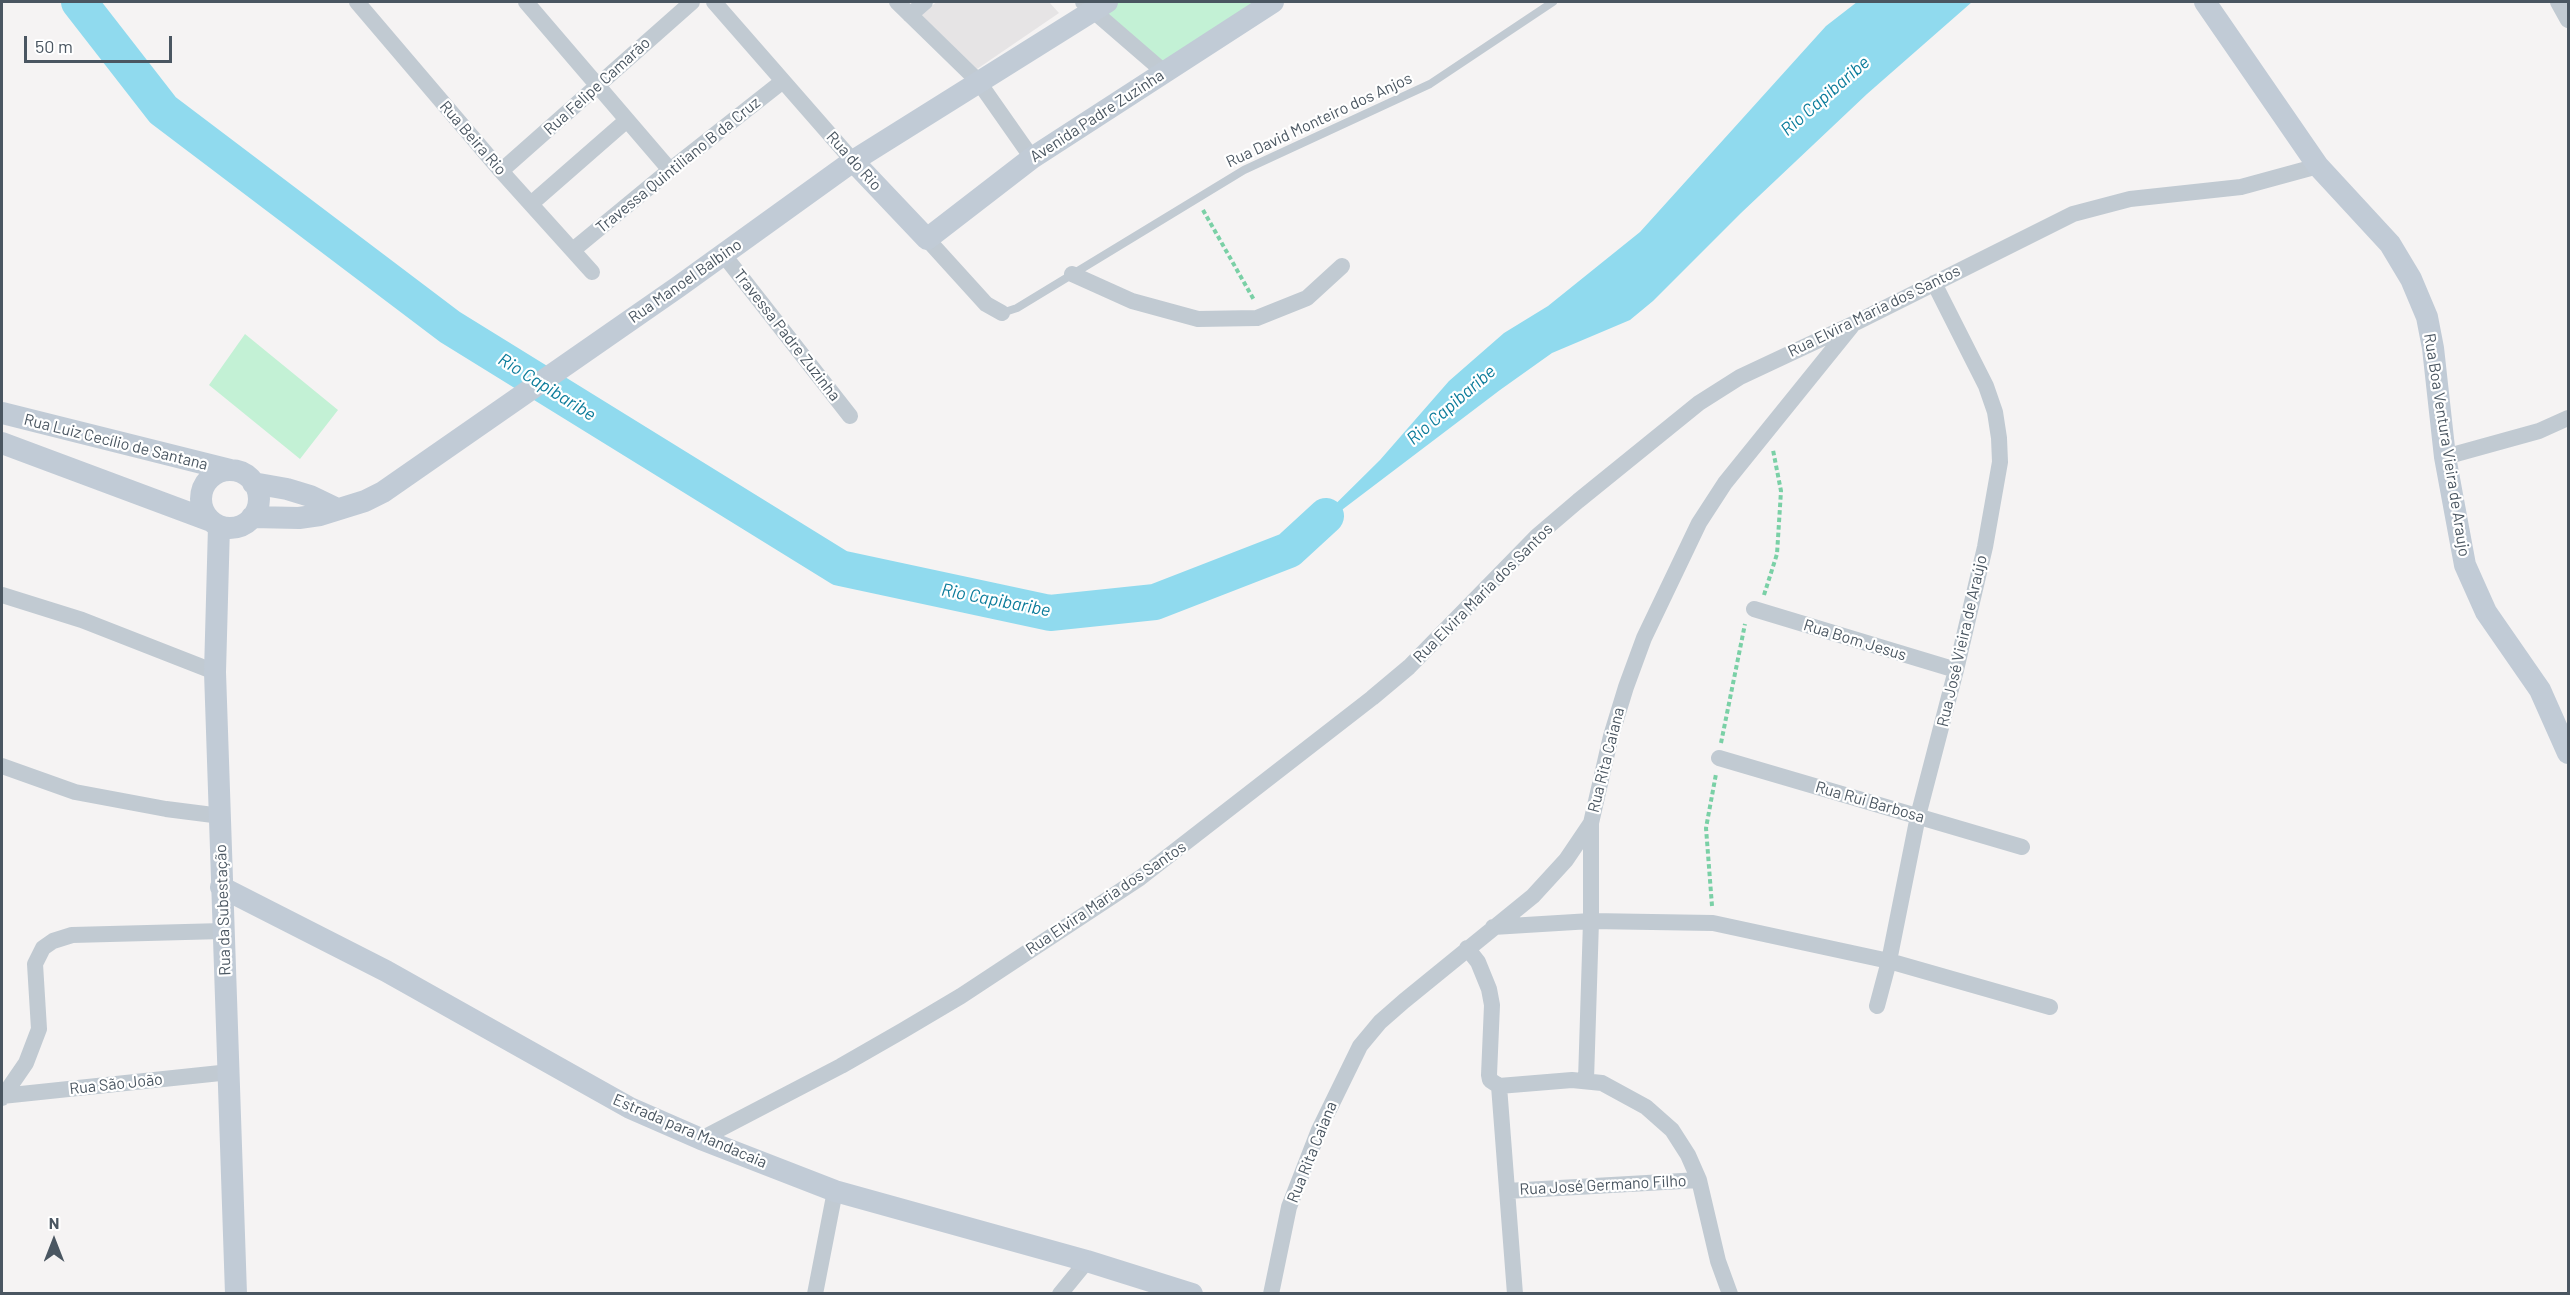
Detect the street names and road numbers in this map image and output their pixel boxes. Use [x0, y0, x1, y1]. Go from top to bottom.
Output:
street label: Rua Felipe Camarão [540, 33, 654, 139]
street label: Avenida Padre Zuzinha [1026, 66, 1168, 166]
street label: Rua David Monteiro dos Anjos [1223, 68, 1415, 172]
street label: Travessa Quintiliano B da Cruz [592, 93, 764, 237]
street label: Rua Beira Rio [436, 97, 510, 179]
street label: Rua do Rio [822, 127, 886, 195]
street label: Rua Manoel Balbino [625, 235, 745, 327]
street label: Rua Elvira Maria dos Santos [1785, 261, 1963, 361]
street label: Travessa Padre Zuzinha [730, 265, 844, 405]
street label: Rua Boa Ventura Vieira de Araujo [2420, 332, 2474, 558]
street label: Rua Luiz Cecílio de Santana [22, 410, 210, 474]
street label: Rua Elvira Maria dos Santos [1409, 519, 1557, 667]
street label: Rua José Vieira de Araújo [1933, 553, 1991, 729]
street label: Rua Bom Jesus [1801, 615, 1909, 665]
street label: Rua Rita Caiana [1584, 705, 1628, 815]
street label: Rua Rui Barbosa [1813, 777, 1927, 827]
street label: Rua Elvira Maria dos Santos [1022, 837, 1190, 959]
street label: Rua da Subestação [211, 844, 235, 976]
street label: Rua São João [68, 1070, 164, 1098]
street label: Estrada para Mandacaia [610, 1090, 770, 1172]
street label: Rua Rita Caiana [1283, 1098, 1341, 1206]
street label: Rua José Germano Filho [1519, 1171, 1687, 1199]

